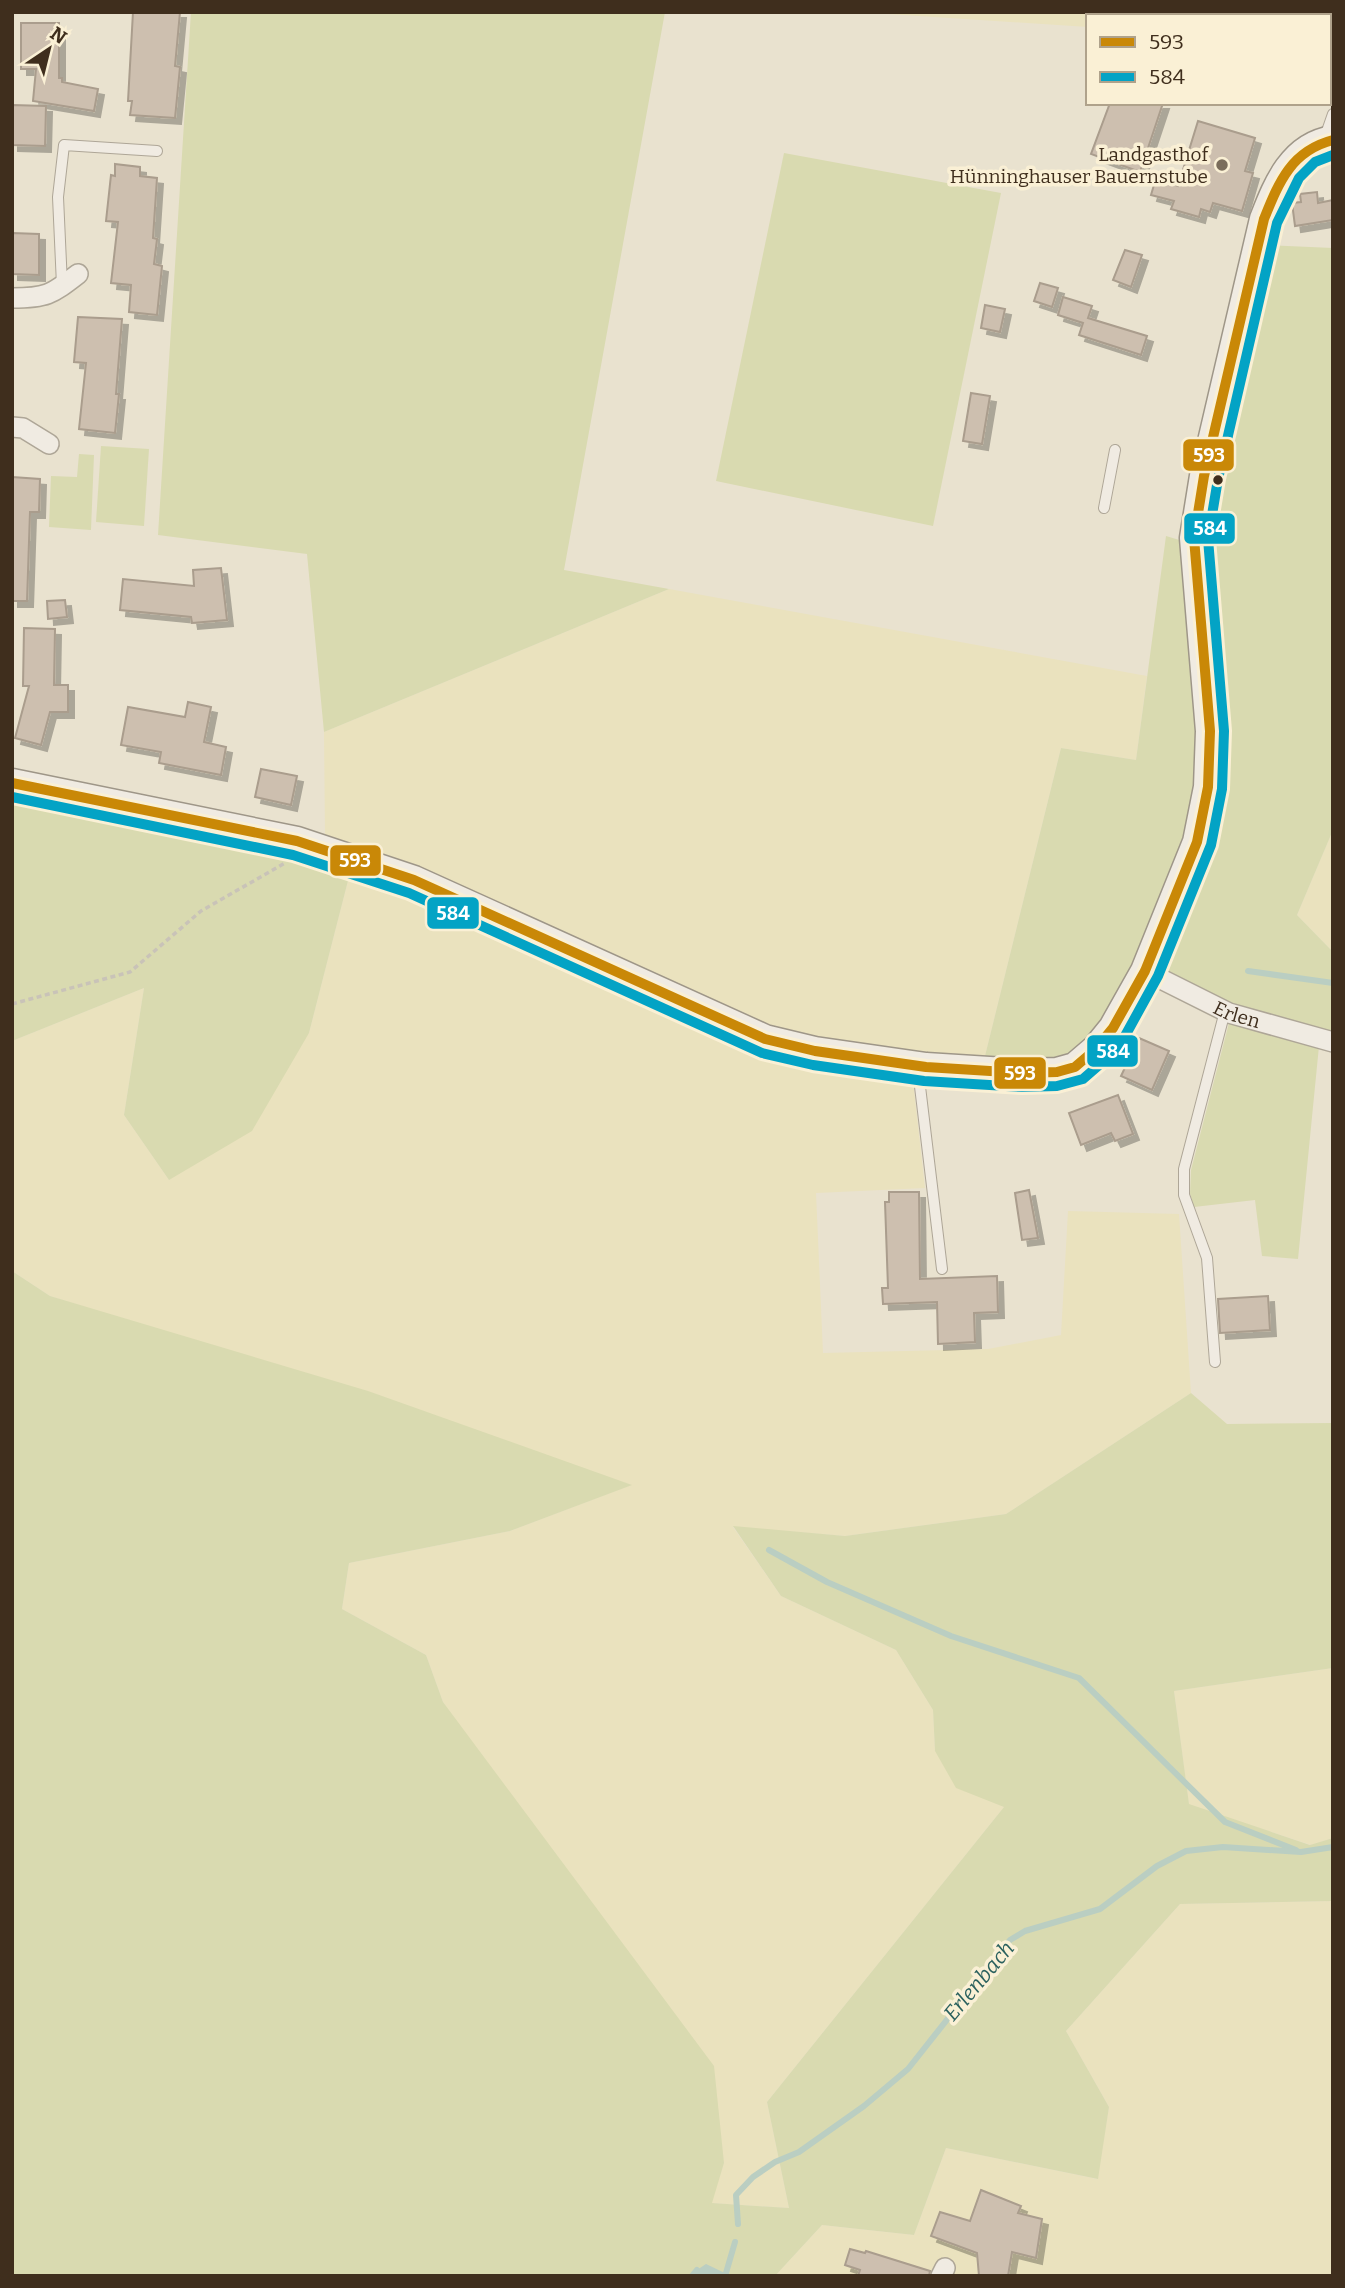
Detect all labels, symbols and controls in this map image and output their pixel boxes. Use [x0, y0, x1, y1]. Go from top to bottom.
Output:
north arrow [14, 14, 84, 84]
legend [1086, 14, 1331, 105]
text: N [46, 22, 71, 49]
text: 593 [1149, 29, 1184, 55]
text: 584 [1149, 64, 1185, 90]
place label: Landgasthof Hünninghauser Bauernstube [950, 143, 1209, 188]
marker: Landgasthof Hünninghauser Bauernstube [1214, 157, 1230, 173]
line badge: 593 [1182, 438, 1235, 472]
text: 593 [1193, 444, 1225, 467]
unlabelled marker [1211, 473, 1225, 487]
line badge: 584 [1183, 512, 1236, 545]
text: 584 [1193, 517, 1227, 540]
line badge: 593 [329, 844, 382, 877]
text: 593 [339, 849, 371, 872]
line badge: 584 [426, 896, 480, 930]
text: 584 [436, 902, 470, 925]
street label: Erlen [1210, 996, 1263, 1033]
line badge: 584 [1086, 1034, 1139, 1068]
text: 584 [1096, 1040, 1130, 1063]
line badge: 593 [993, 1056, 1047, 1090]
text: 593 [1004, 1062, 1036, 1085]
water label: Erlenbach [938, 1936, 1020, 2026]

